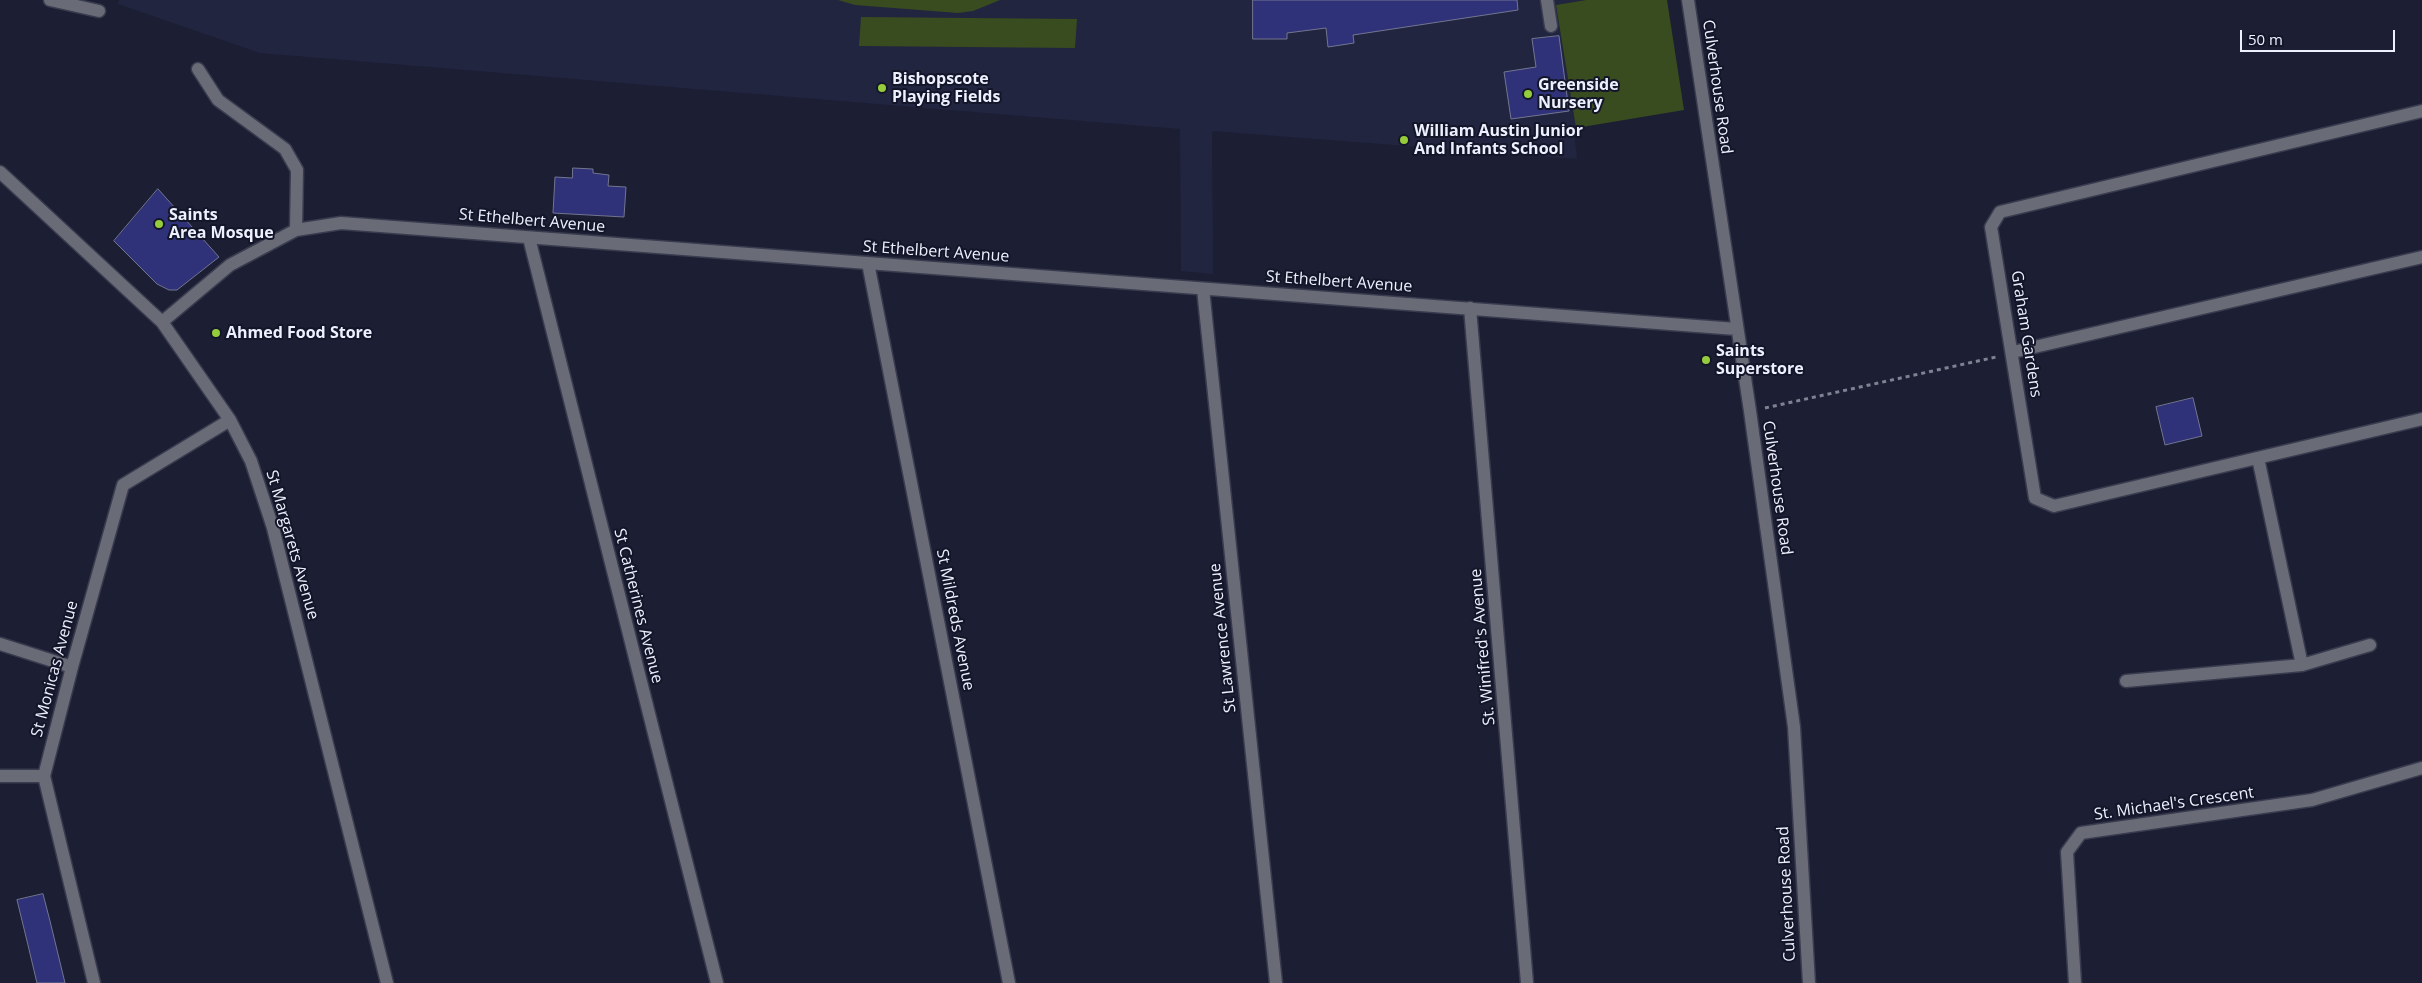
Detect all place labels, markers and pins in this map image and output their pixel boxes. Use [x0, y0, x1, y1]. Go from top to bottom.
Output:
place label: Bishopscote Playing Fields [892, 69, 1000, 107]
place label: Greenside Nursery [1538, 75, 1619, 113]
marker: Bishopscote Playing Fields [876, 82, 888, 94]
marker: Greenside Nursery [1522, 88, 1534, 100]
place label: William Austin Junior And Infants School [1414, 121, 1583, 159]
marker: William Austin Junior And Infants School [1398, 134, 1410, 146]
place label: Saints Area Mosque [169, 205, 274, 243]
marker: Saints Area Mosque [153, 218, 165, 230]
place label: Ahmed Food Store [226, 323, 372, 343]
marker: Ahmed Food Store [210, 327, 222, 339]
place label: Saints Superstore [1716, 341, 1804, 379]
marker: Saints Superstore [1700, 354, 1712, 366]

